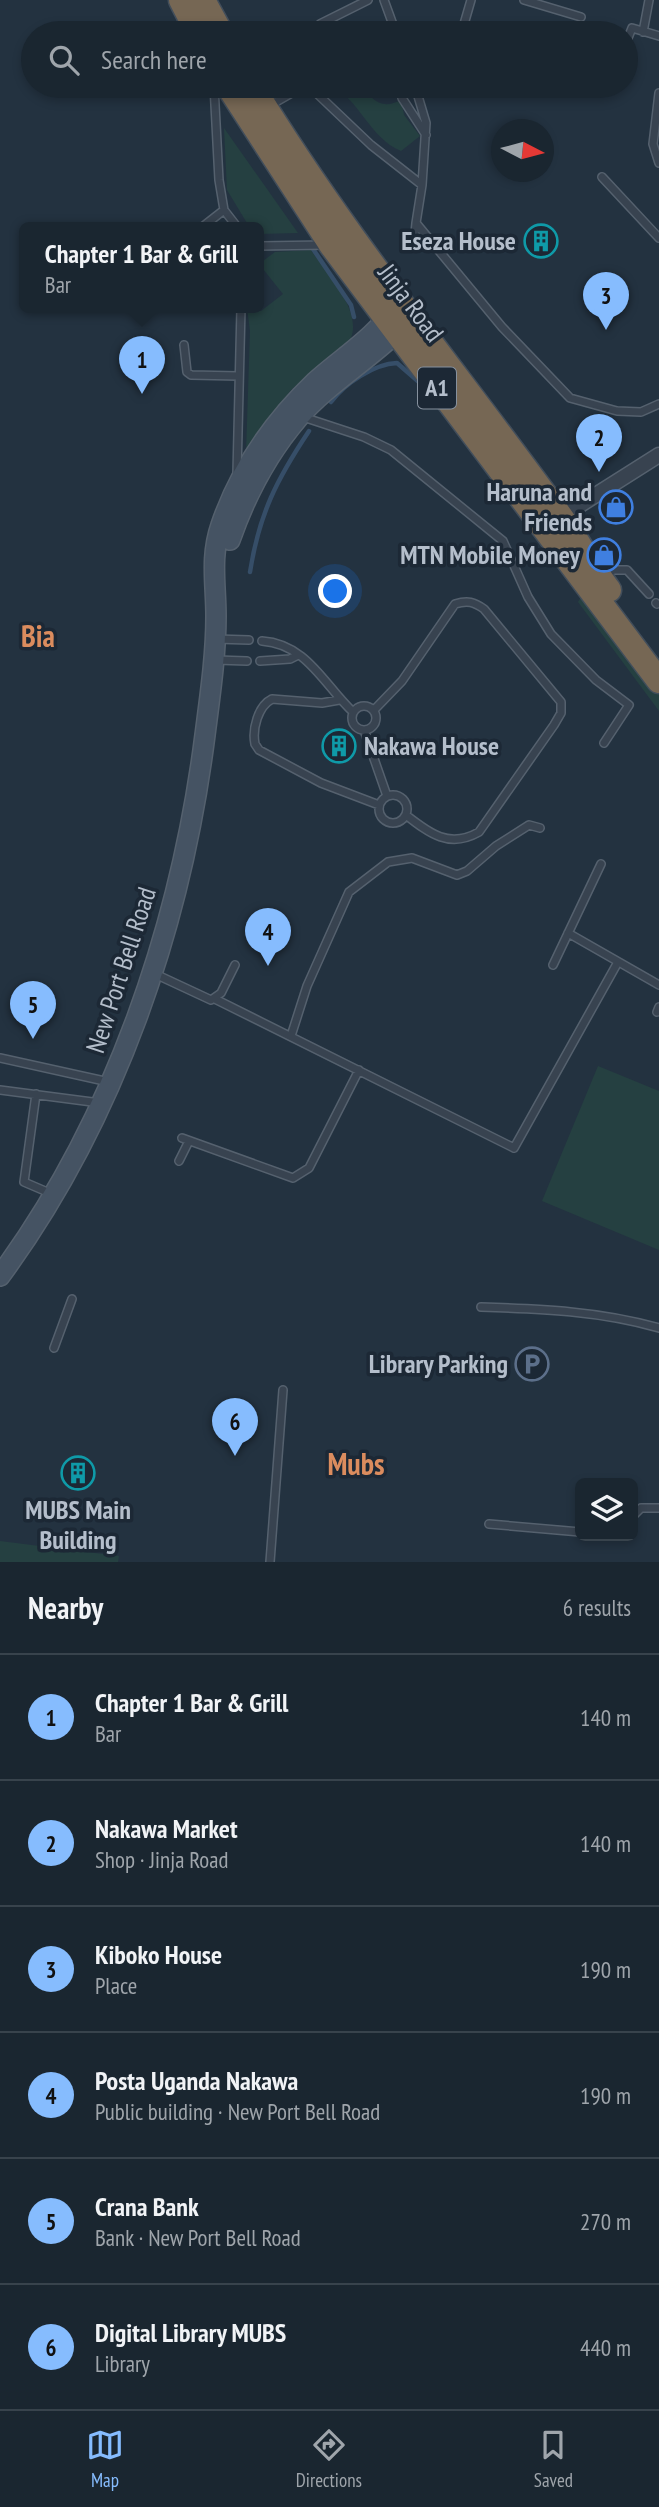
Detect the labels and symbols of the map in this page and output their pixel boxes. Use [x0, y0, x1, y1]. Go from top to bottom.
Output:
north arrow [491, 119, 554, 182]
building icon: Eseza House [522, 222, 560, 260]
place label: Eseza House [401, 224, 516, 257]
street label: Jinja Road [371, 256, 451, 348]
pin: 3 [583, 272, 629, 330]
pin: 1 [119, 336, 165, 394]
road number: A1 [418, 368, 456, 408]
pin: 2 [576, 414, 622, 472]
place label: Haruna and Friends [486, 475, 592, 538]
shop icon: Haruna and Friends [597, 488, 635, 526]
shop icon: MTN Mobile Money [585, 536, 623, 574]
place label: MTN Mobile Money [400, 538, 581, 571]
your location [318, 574, 352, 608]
district label: Bia [21, 616, 55, 655]
building icon: Nakawa House [320, 727, 358, 765]
place label: Nakawa House [364, 729, 499, 762]
street label: New Port Bell Road [78, 883, 163, 1057]
pin: 4 [245, 908, 291, 966]
pin: 5 [10, 981, 56, 1039]
parking icon: Library Parking [513, 1345, 551, 1383]
place label: Library Parking [369, 1347, 508, 1380]
pin: 6 [212, 1398, 258, 1456]
district label: Mubs [327, 1444, 385, 1483]
building icon: MUBS Main Building [59, 1454, 97, 1492]
place label: MUBS Main Building [25, 1493, 131, 1556]

